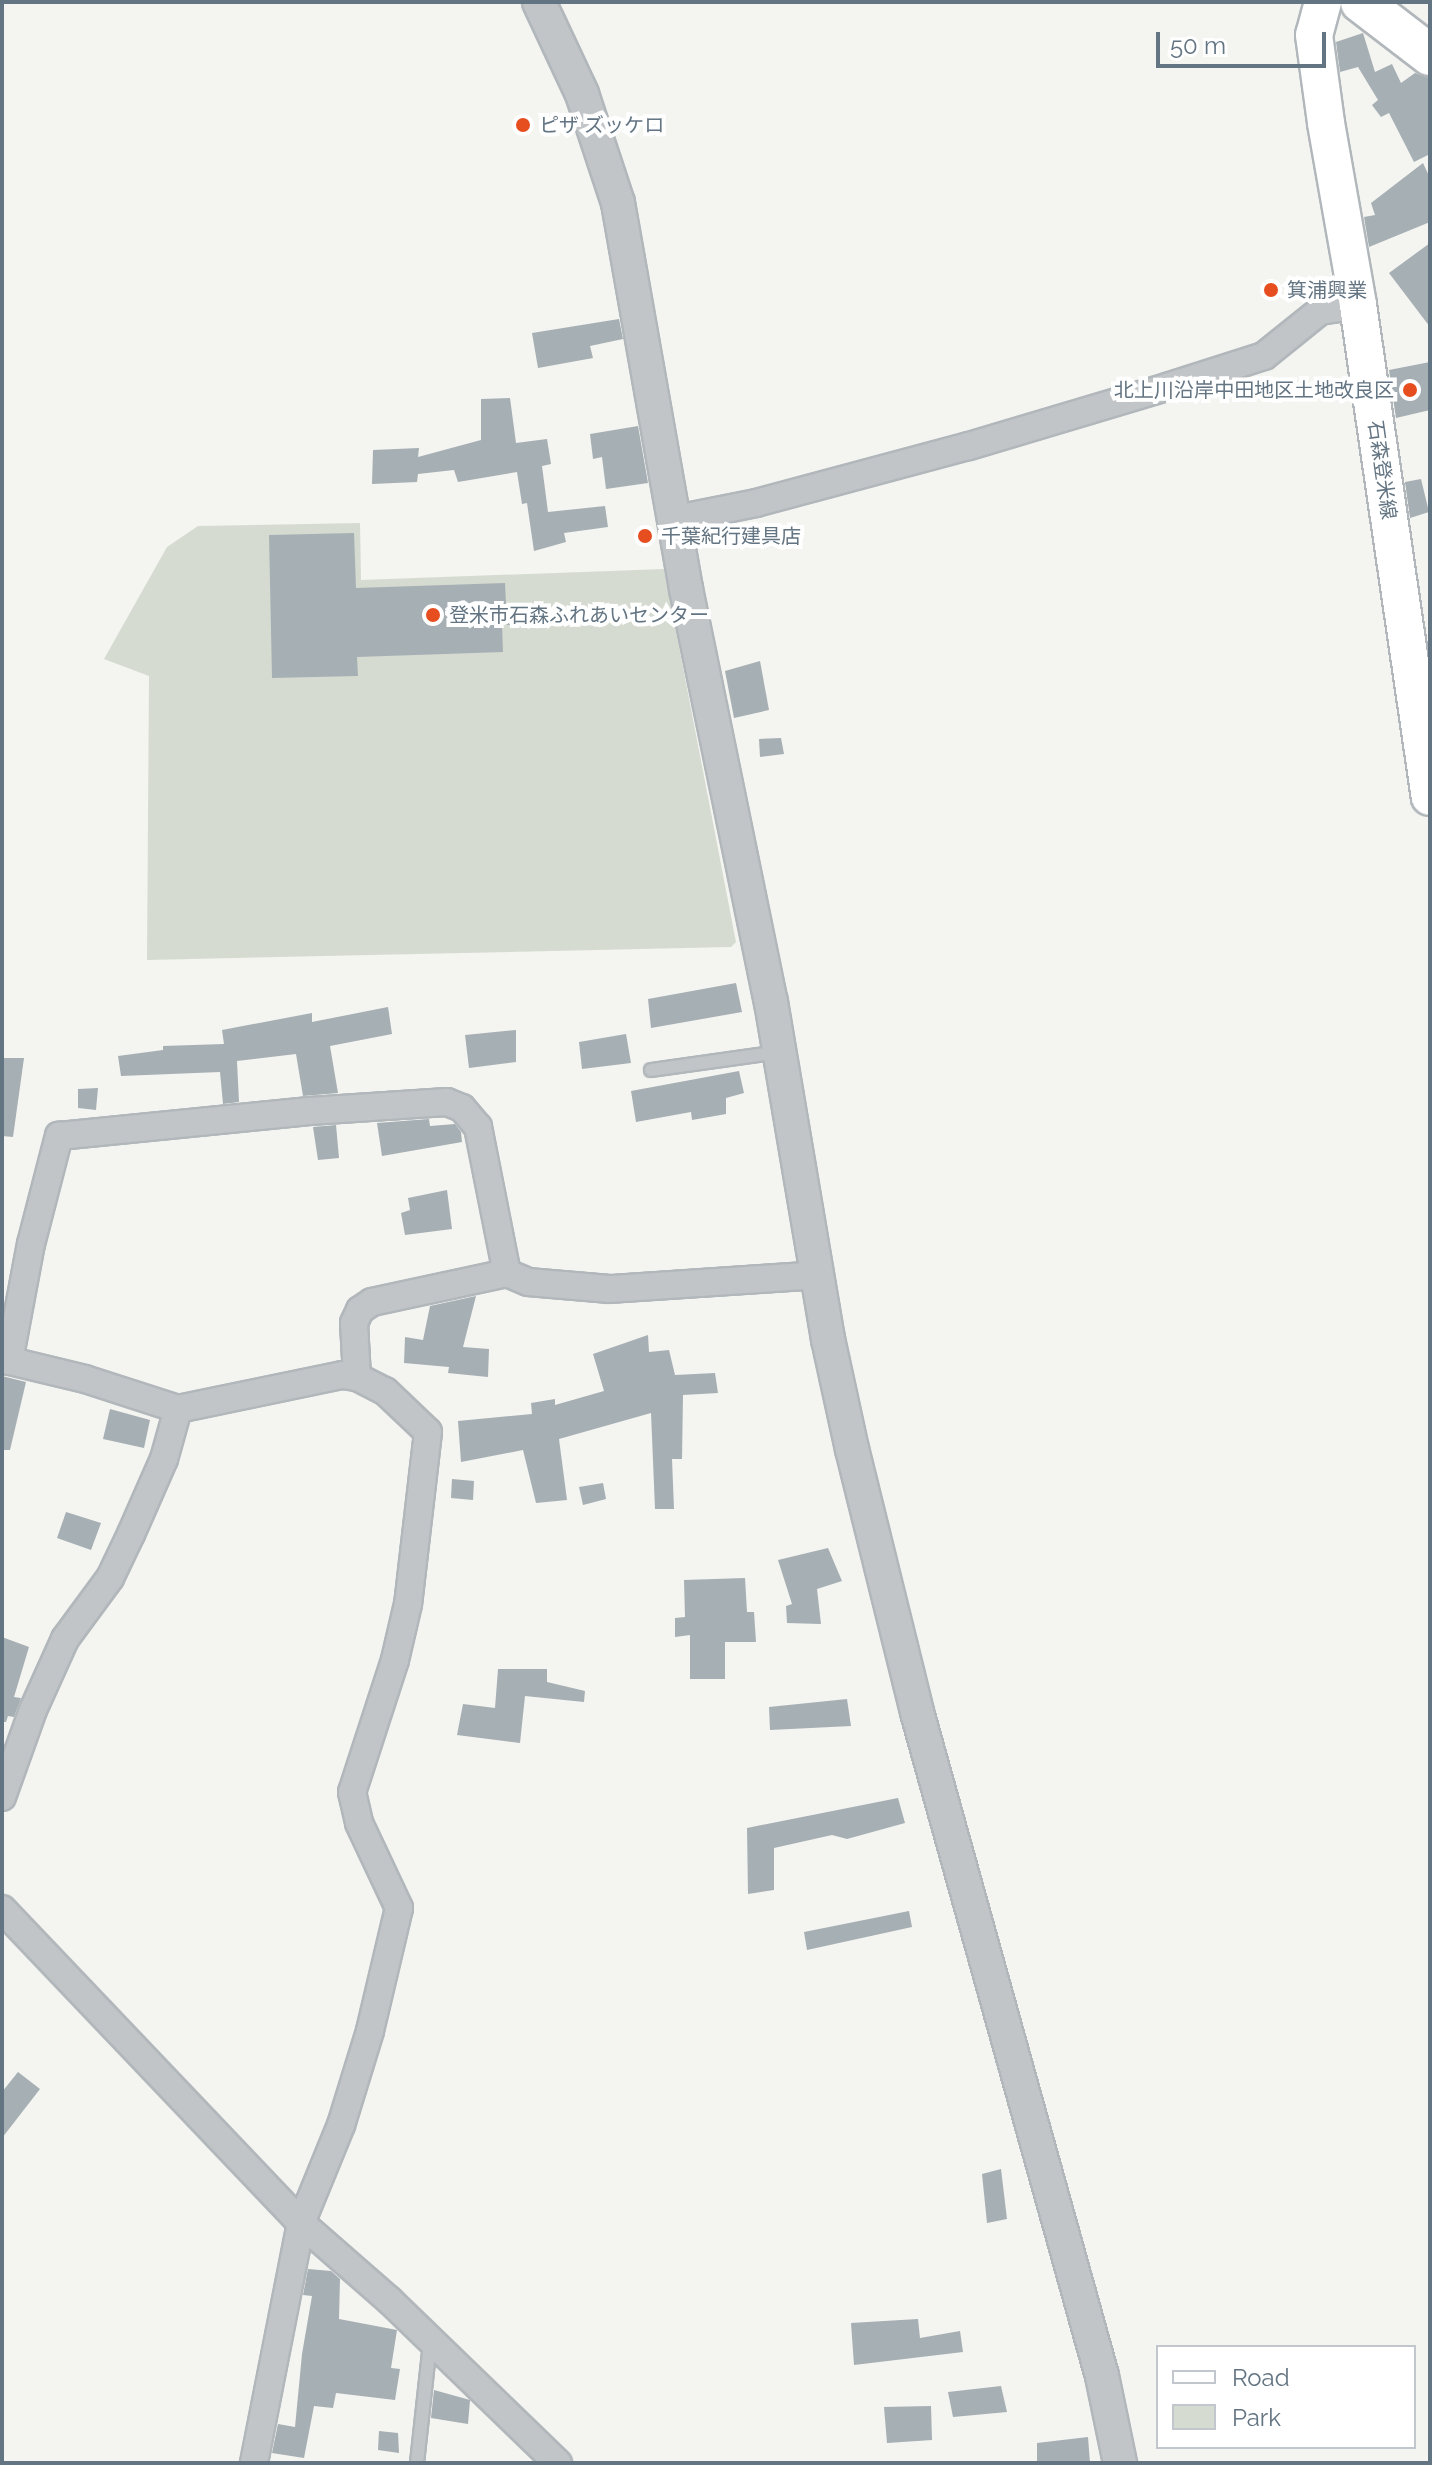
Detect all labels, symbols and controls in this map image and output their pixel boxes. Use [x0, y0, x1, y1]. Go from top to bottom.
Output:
scale bar [1160, 16, 1330, 66]
text: 50 m [1170, 31, 1226, 60]
place label: ピザ ズッケロ [539, 113, 664, 137]
marker: ピザ ズッケロ [514, 116, 532, 134]
place label: 箕浦興業 [1287, 278, 1367, 302]
marker: 箕浦興業 [1262, 281, 1280, 299]
place label: 北上川沿岸中田地区土地改良区 [1114, 378, 1394, 402]
marker: 北上川沿岸中田地区土地改良区 [1401, 381, 1419, 399]
street label: 石森登米線 [1363, 419, 1401, 521]
place label: 千葉紀行建具店 [661, 524, 801, 548]
marker: 千葉紀行建具店 [636, 527, 654, 545]
place label: 登米市石森ふれあいセンター [449, 603, 709, 627]
marker: 登米市石森ふれあいセンター [424, 606, 442, 624]
legend [1156, 2345, 1416, 2449]
text: Road [1232, 2363, 1290, 2392]
text: Park [1232, 2403, 1281, 2432]

